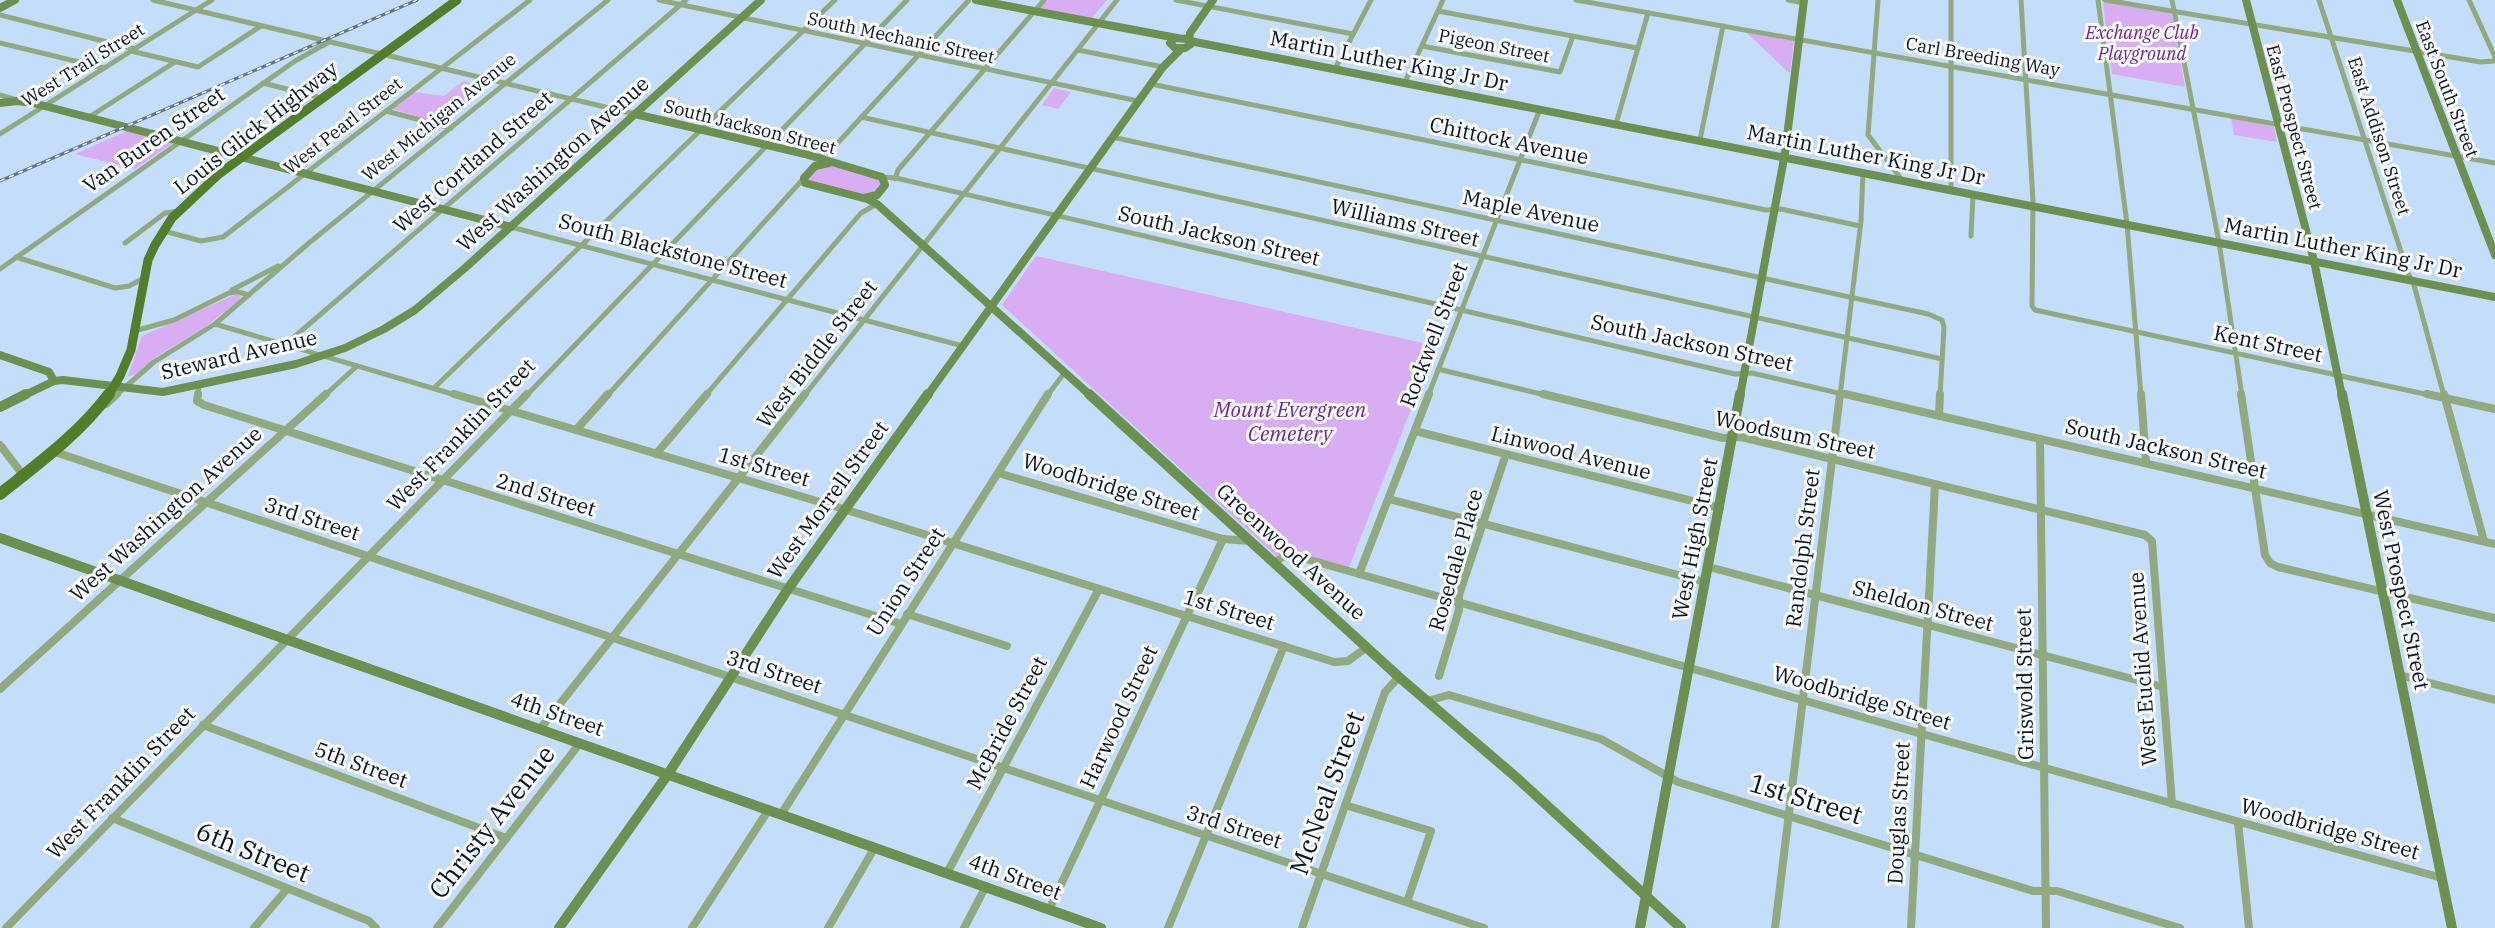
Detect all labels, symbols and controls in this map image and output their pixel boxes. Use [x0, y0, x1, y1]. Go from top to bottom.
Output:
street label: South Mechanic Street [806, 6, 997, 69]
street label: East South Street [2411, 17, 2484, 161]
street label: West Trail Street [17, 18, 148, 112]
park label: Exchange Club Playground [2084, 21, 2199, 65]
street label: Martin Luther King Jr Dr [1268, 23, 1511, 97]
street label: Pigeon Street [1437, 23, 1552, 68]
street label: Carl Breeding Way [1904, 32, 2062, 81]
street label: East Prospect Street [2261, 42, 2328, 212]
street label: West Michigan Avenue [357, 47, 520, 186]
street label: Louis Glick Highway [168, 54, 344, 200]
street label: East Addison Street [2343, 54, 2416, 218]
street label: West Washington Avenue [450, 69, 654, 257]
street label: West Pearl Street [279, 72, 407, 179]
street label: Van Buren Street [77, 80, 230, 199]
street label: West Cortland Street [387, 84, 558, 238]
street label: South Jackson Street [662, 94, 839, 159]
street label: Chittock Avenue [1427, 110, 1591, 171]
street label: Martin Luther King Jr Dr [1745, 117, 1988, 191]
street label: Maple Avenue [1460, 182, 1602, 238]
street label: Williams Street [1328, 191, 1482, 253]
street label: South Jackson Street [1116, 198, 1323, 272]
street label: South Blackstone Street [556, 206, 791, 294]
street label: Martin Luther King Jr Dr [2222, 210, 2465, 284]
street label: Rockwell Street [1393, 258, 1474, 411]
street label: West Biddle Street [750, 274, 883, 433]
street label: South Jackson Street [1589, 307, 1796, 377]
street label: Kent Street [2211, 318, 2325, 368]
street label: Steward Avenue [158, 322, 320, 386]
street label: West Franklin Street [380, 352, 541, 517]
park label: Mount Evergreen Cemetery [1213, 395, 1366, 447]
street label: Woodsum Street [1712, 403, 1878, 465]
street label: South Jackson Street [2063, 411, 2270, 485]
street label: West Morrell Street [760, 415, 894, 584]
street label: West Washington Avenue [63, 419, 267, 607]
street label: Linwood Avenue [1488, 419, 1654, 485]
street label: 1st Street [715, 440, 813, 492]
street label: Woodbridge Street [1019, 446, 1203, 526]
street label: West High Street [1665, 455, 1723, 622]
street label: 2nd Street [493, 466, 599, 522]
street label: Randolph Street [1778, 467, 1826, 629]
street label: Greenwood Avenue [1211, 477, 1372, 626]
street label: Rosedale Place [1421, 485, 1489, 634]
street label: West Prospect Street [2367, 487, 2437, 692]
street label: 3rd Street [261, 490, 363, 547]
street label: Union Street [859, 522, 951, 641]
street label: West Euclid Avenue [2121, 571, 2163, 767]
street label: Sheldon Street [1850, 573, 1997, 637]
street label: 1st Street [1180, 582, 1278, 636]
street label: Griswold Street [2009, 608, 2039, 760]
street label: Harwood Street [1073, 640, 1164, 793]
street label: 3rd Street [723, 643, 825, 700]
street label: McBride Street [959, 651, 1053, 794]
street label: Woodbridge Street [1770, 658, 1955, 736]
street label: 4th Street [507, 684, 608, 742]
street label: West Franklin Street [40, 700, 201, 865]
street label: McNeal Street [1281, 706, 1371, 879]
street label: 5th Street [311, 734, 412, 794]
street label: Christy Avenue [421, 738, 562, 905]
street label: Douglas Street [1880, 741, 1916, 885]
street label: 1st Street [1746, 765, 1867, 831]
street label: Woodbridge Street [2238, 791, 2423, 865]
street label: 3rd Street [1183, 798, 1285, 855]
street label: 6th Street [191, 813, 315, 889]
street label: 4th Street [965, 846, 1066, 906]

